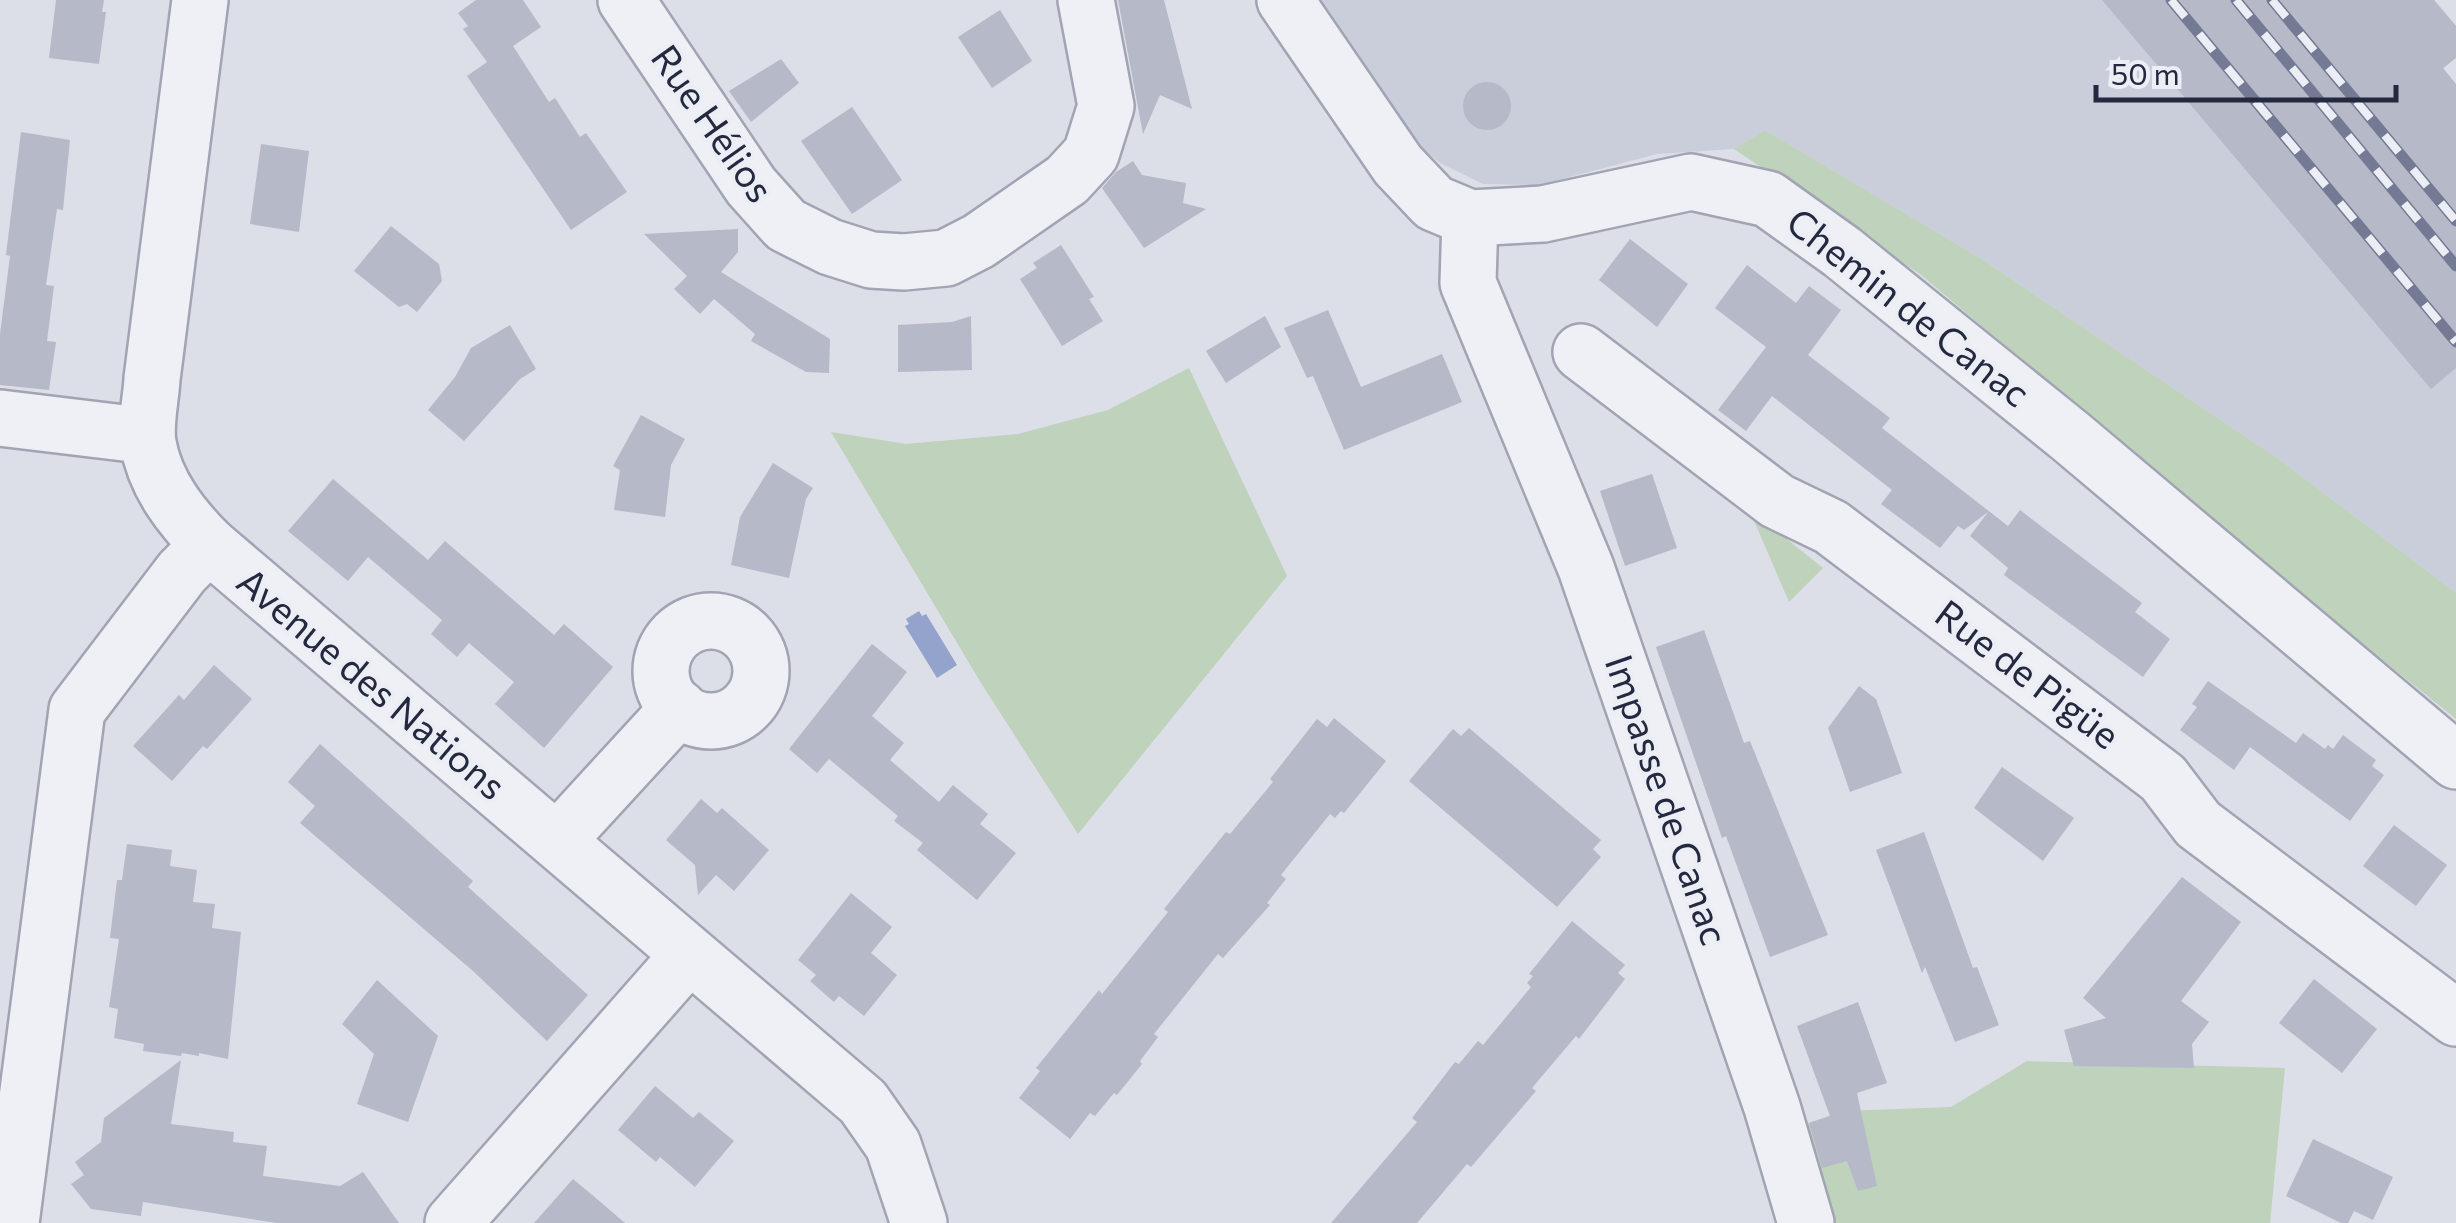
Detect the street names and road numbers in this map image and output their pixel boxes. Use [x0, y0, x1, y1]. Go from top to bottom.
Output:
street label: Rue Hélios [643, 35, 785, 210]
street label: Chemin de Canac [1779, 197, 2040, 415]
street label: Avenue des Nations [229, 556, 516, 808]
street label: Rue de Pigüe [1927, 588, 2130, 758]
street label: Impasse de Canac [1597, 648, 1740, 950]

